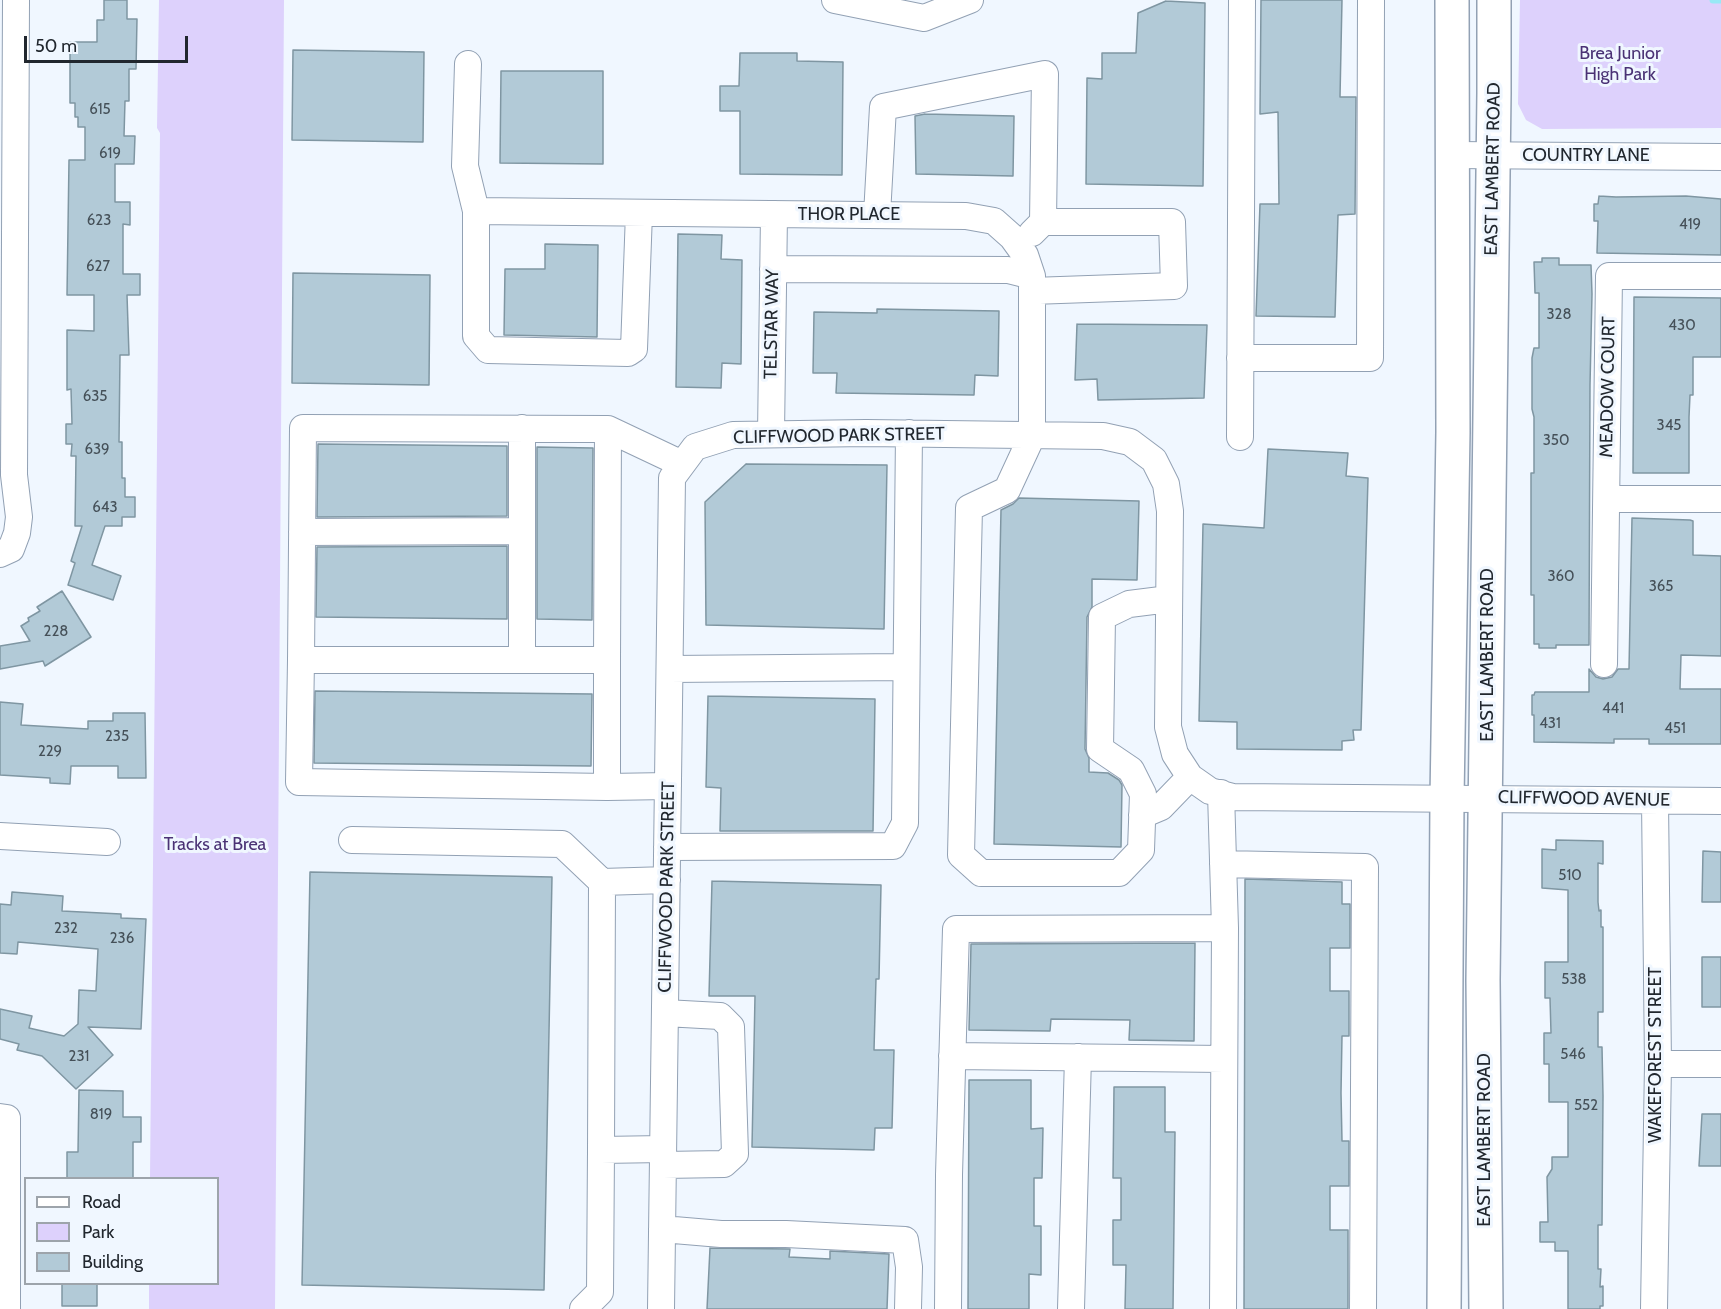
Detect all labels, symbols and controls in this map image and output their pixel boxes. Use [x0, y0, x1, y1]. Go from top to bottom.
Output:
scale bar [27, 24, 190, 62]
text: 50 m [35, 35, 77, 57]
park label: Brea Junior High Park [1579, 43, 1661, 86]
street label: EAST LAMBERT ROAD [1481, 82, 1505, 256]
house number: 615 [89, 101, 111, 119]
house number: 619 [99, 145, 121, 163]
street label: COUNTRY LANE [1522, 145, 1650, 167]
street label: THOR PLACE [798, 204, 900, 226]
house number: 623 [87, 212, 111, 230]
house number: 419 [1679, 216, 1701, 234]
house number: 627 [86, 258, 110, 276]
street label: TELSTAR WAY [760, 269, 784, 379]
house number: 328 [1546, 306, 1572, 324]
street label: MEADOW COURT [1596, 316, 1620, 458]
house number: 430 [1668, 317, 1696, 335]
house number: 635 [83, 388, 107, 406]
house number: 345 [1657, 417, 1681, 435]
street label: CLIFFWOOD PARK STREET [733, 423, 945, 449]
house number: 350 [1543, 432, 1569, 450]
house number: 639 [84, 441, 110, 459]
house number: 643 [92, 499, 118, 517]
street label: EAST LAMBERT ROAD [1477, 568, 1499, 742]
house number: 360 [1547, 568, 1575, 586]
house number: 365 [1649, 578, 1673, 596]
house number: 228 [44, 623, 68, 641]
house number: 441 [1602, 700, 1624, 718]
house number: 431 [1539, 715, 1561, 733]
house number: 451 [1664, 720, 1686, 738]
house number: 235 [105, 728, 129, 746]
house number: 229 [38, 743, 62, 761]
street label: CLIFFWOOD PARK STREET [654, 781, 680, 993]
street label: CLIFFWOOD AVENUE [1498, 787, 1670, 811]
park label: Tracks at Brea [164, 834, 266, 856]
house number: 510 [1558, 867, 1582, 885]
house number: 232 [54, 920, 78, 938]
house number: 236 [110, 930, 134, 948]
street label: WAKEFOREST STREET [1645, 967, 1667, 1143]
house number: 538 [1561, 971, 1587, 989]
house number: 546 [1560, 1046, 1586, 1064]
house number: 231 [69, 1048, 89, 1066]
street label: EAST LAMBERT ROAD [1474, 1053, 1496, 1227]
house number: 552 [1574, 1097, 1598, 1115]
house number: 819 [90, 1106, 112, 1124]
legend [24, 1177, 219, 1285]
text: Road [82, 1191, 121, 1213]
text: Park [82, 1221, 114, 1243]
text: Building [82, 1251, 143, 1273]

